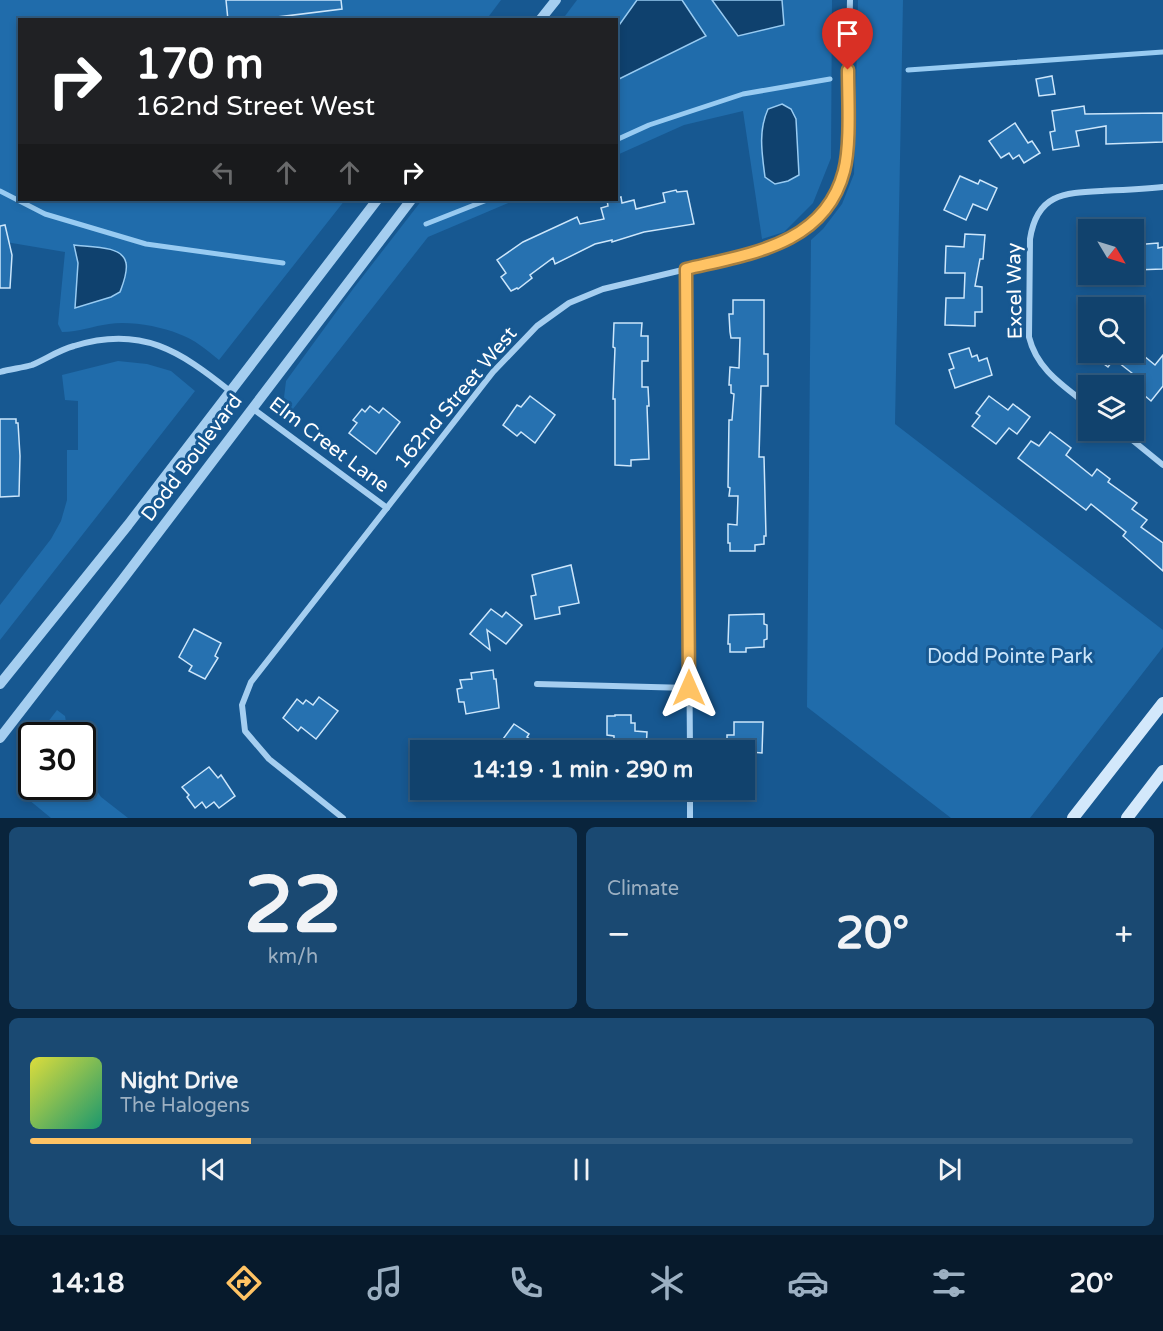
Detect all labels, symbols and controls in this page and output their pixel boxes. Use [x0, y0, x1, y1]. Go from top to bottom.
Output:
pin [822, 8, 873, 70]
icon: arrive [831, 17, 864, 50]
text: 170 m [135, 39, 264, 90]
icon: right [36, 42, 114, 120]
text: 162nd Street West [135, 90, 375, 123]
icon: left [207, 156, 240, 189]
icon: ahead [270, 156, 303, 189]
icon: ahead [333, 156, 366, 189]
icon: right [396, 156, 429, 189]
north arrow [1078, 219, 1144, 285]
map controls [1078, 219, 1144, 441]
street label: Excel Way [1002, 242, 1028, 340]
button: search [1078, 297, 1144, 363]
street label: 162nd Street West [390, 322, 523, 474]
button: layers [1078, 375, 1144, 441]
street label: Dodd Boulevard [136, 390, 248, 526]
street label: Elm Creet Lane [264, 392, 394, 498]
park label: Dodd Pointe Park [927, 645, 1093, 669]
position arrow [657, 656, 721, 720]
speed limit sign: 30 [18, 722, 96, 800]
text: 14:19 · 1 min · 290 m [472, 757, 693, 783]
text: 22 [244, 859, 342, 953]
text: Climate [607, 877, 679, 901]
text: 20° [836, 907, 909, 961]
text: − [607, 915, 631, 954]
text: + [1114, 915, 1133, 954]
text: km/h [268, 945, 318, 969]
text: Night Drive [120, 1068, 238, 1094]
text: The Halogens [120, 1094, 250, 1118]
icon: previous [197, 1153, 230, 1186]
icon: pause [565, 1153, 598, 1186]
icon: next [933, 1153, 966, 1186]
icon: directions [223, 1262, 265, 1304]
icon: music [364, 1262, 406, 1304]
icon: phone [505, 1262, 547, 1304]
icon: climate [646, 1262, 688, 1304]
icon: car [787, 1262, 829, 1304]
icon: filters [928, 1262, 970, 1304]
text: 14:18 [50, 1267, 124, 1300]
text: 20° [1069, 1267, 1113, 1300]

